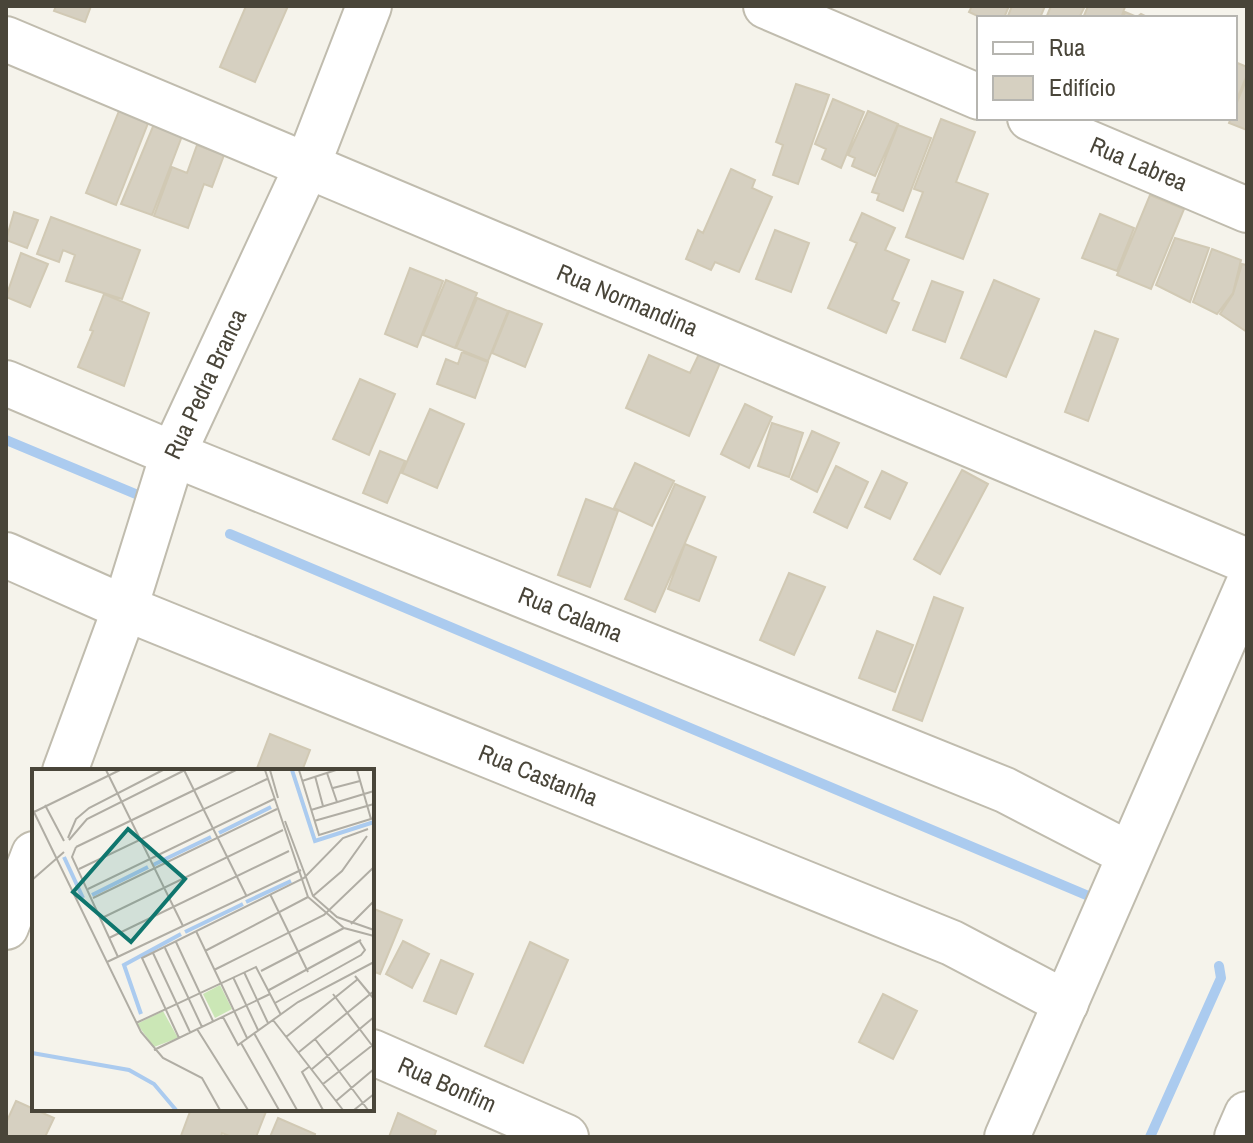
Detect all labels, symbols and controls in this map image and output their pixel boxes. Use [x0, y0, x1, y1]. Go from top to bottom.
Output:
legend [977, 16, 1237, 120]
text: Rua [1049, 31, 1085, 63]
text: Edifício [1049, 71, 1116, 103]
street label: Rua Labrea [1085, 128, 1193, 198]
street label: Rua Normandina [552, 256, 703, 343]
street label: Rua Pedra Branca [156, 304, 253, 464]
street label: Rua Calama [514, 578, 628, 649]
street label: Rua Castanha [474, 736, 603, 813]
inset map [32, 769, 374, 1111]
street label: Rua Bonfim [393, 1048, 502, 1120]

